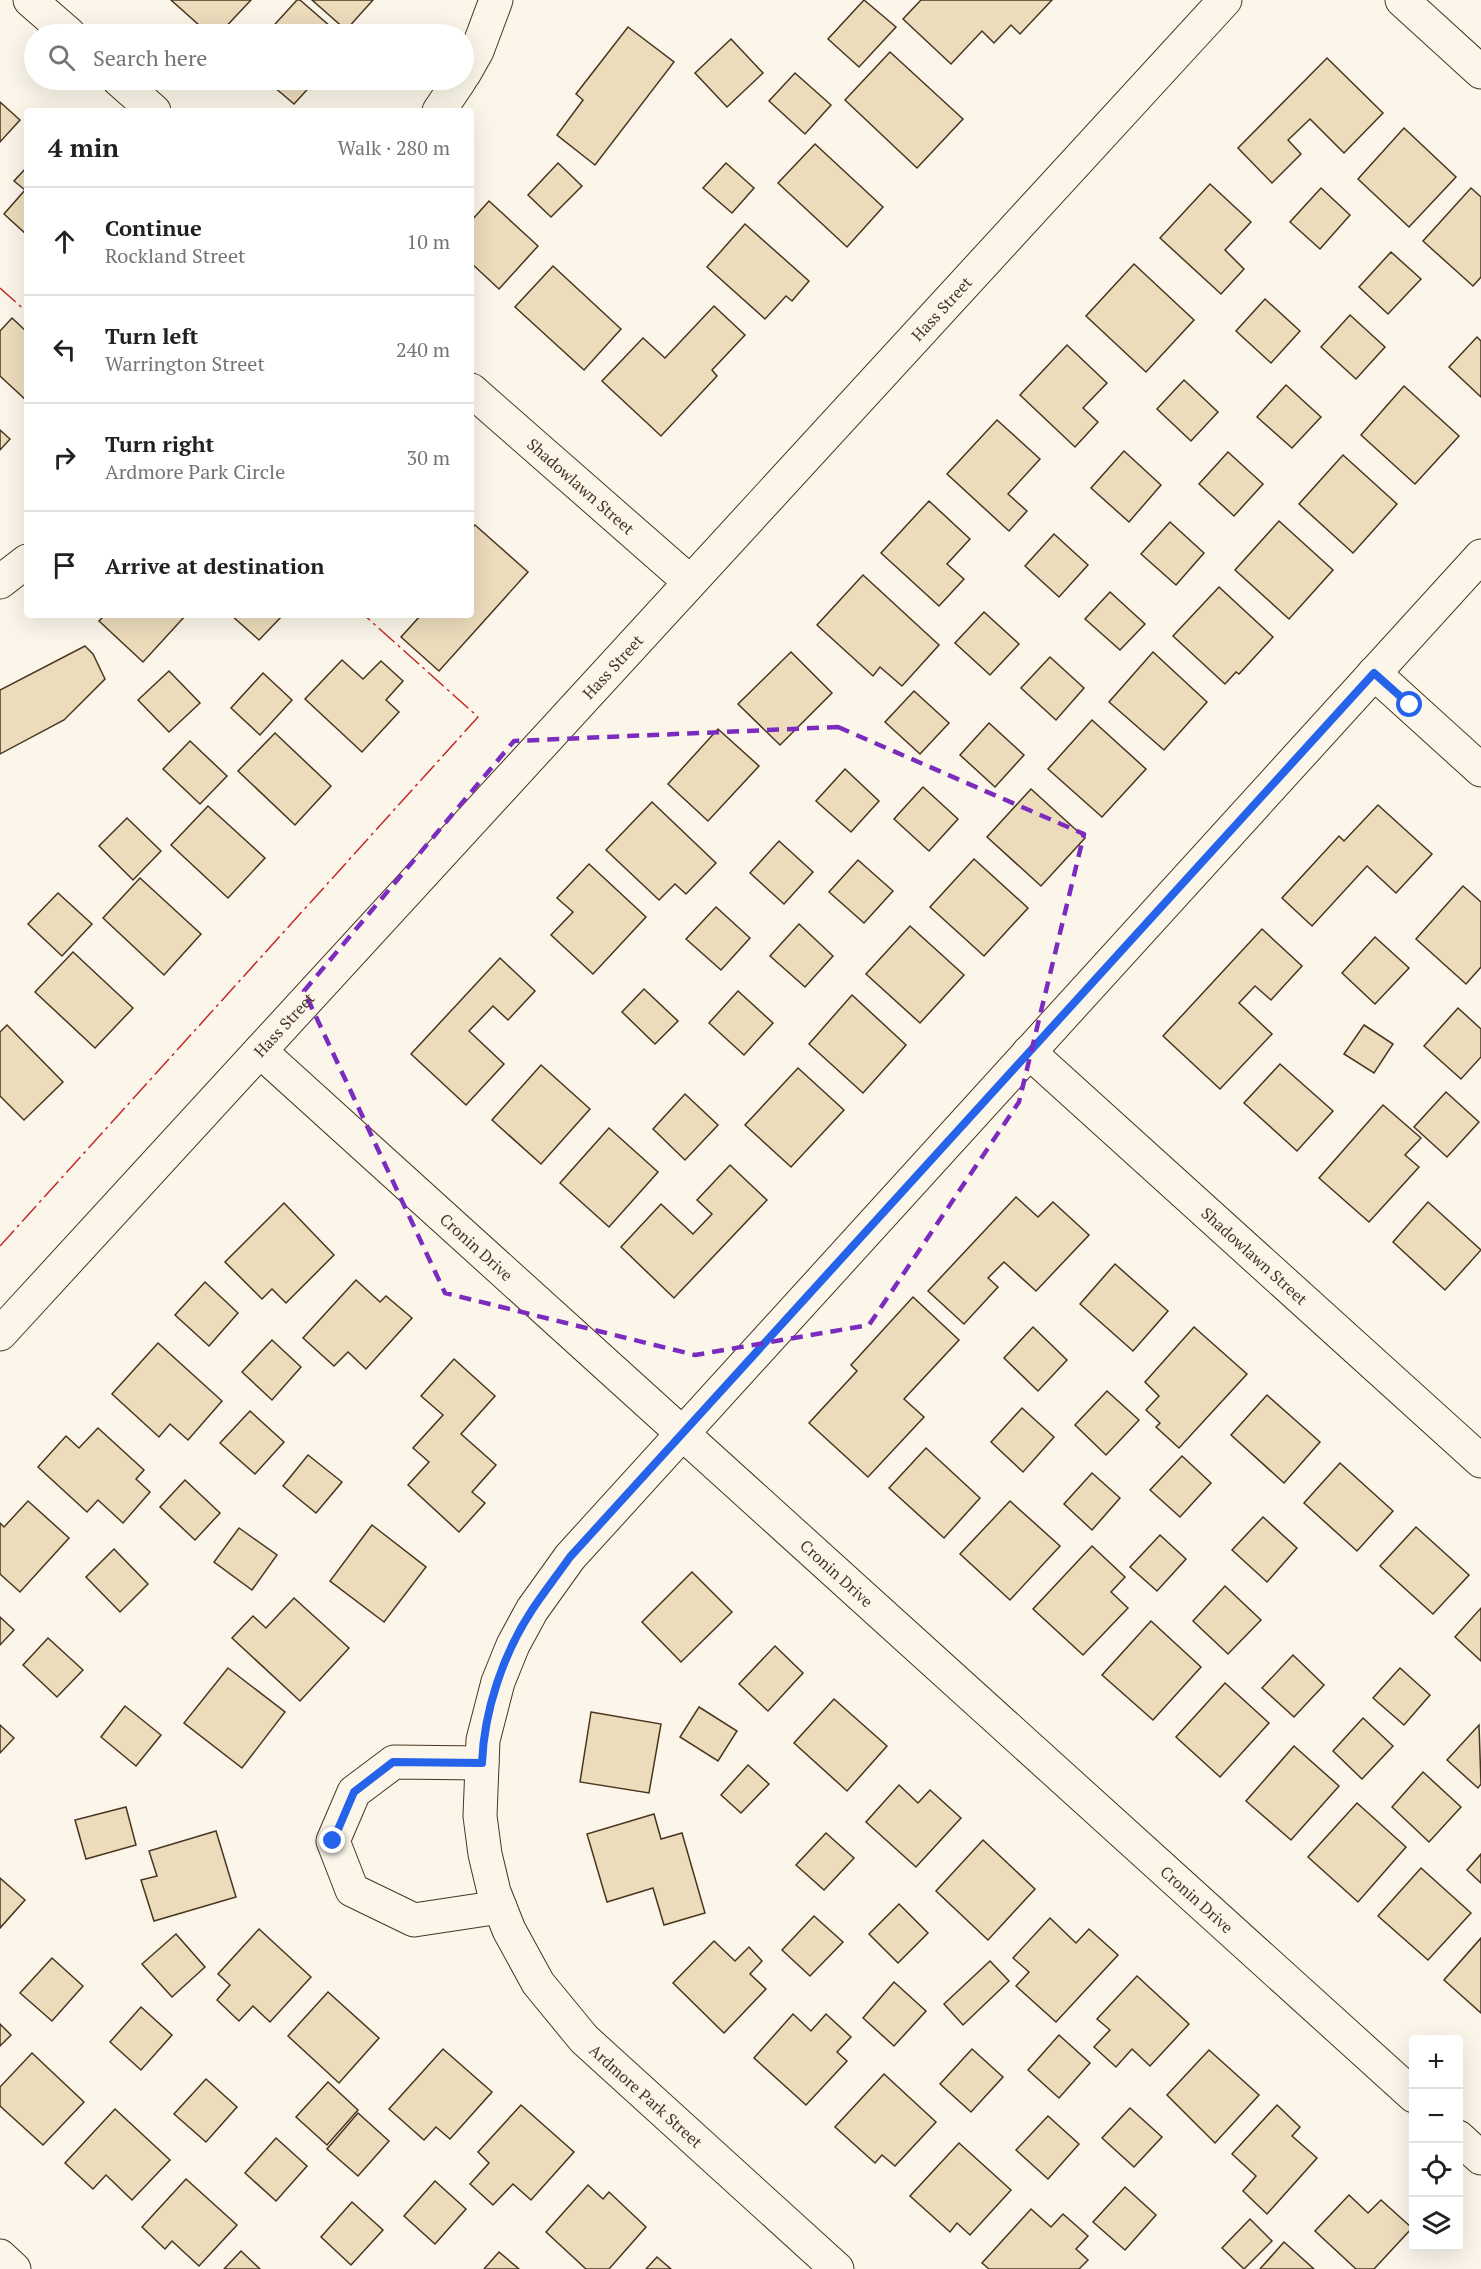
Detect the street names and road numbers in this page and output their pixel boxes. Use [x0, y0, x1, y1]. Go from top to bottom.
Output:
street label: Hass Street [906, 272, 977, 346]
street label: Shadowlawn Street [522, 433, 639, 539]
street label: Hass Street [578, 630, 648, 704]
street label: Hass Street [249, 988, 319, 1062]
street label: Shadowlawn Street [1197, 1202, 1312, 1310]
street label: Cronin Drive [435, 1208, 518, 1286]
street label: Cronin Drive [795, 1534, 878, 1612]
street label: Cronin Drive [1156, 1861, 1238, 1938]
street label: Ardmore Park Street [585, 2039, 707, 2153]

